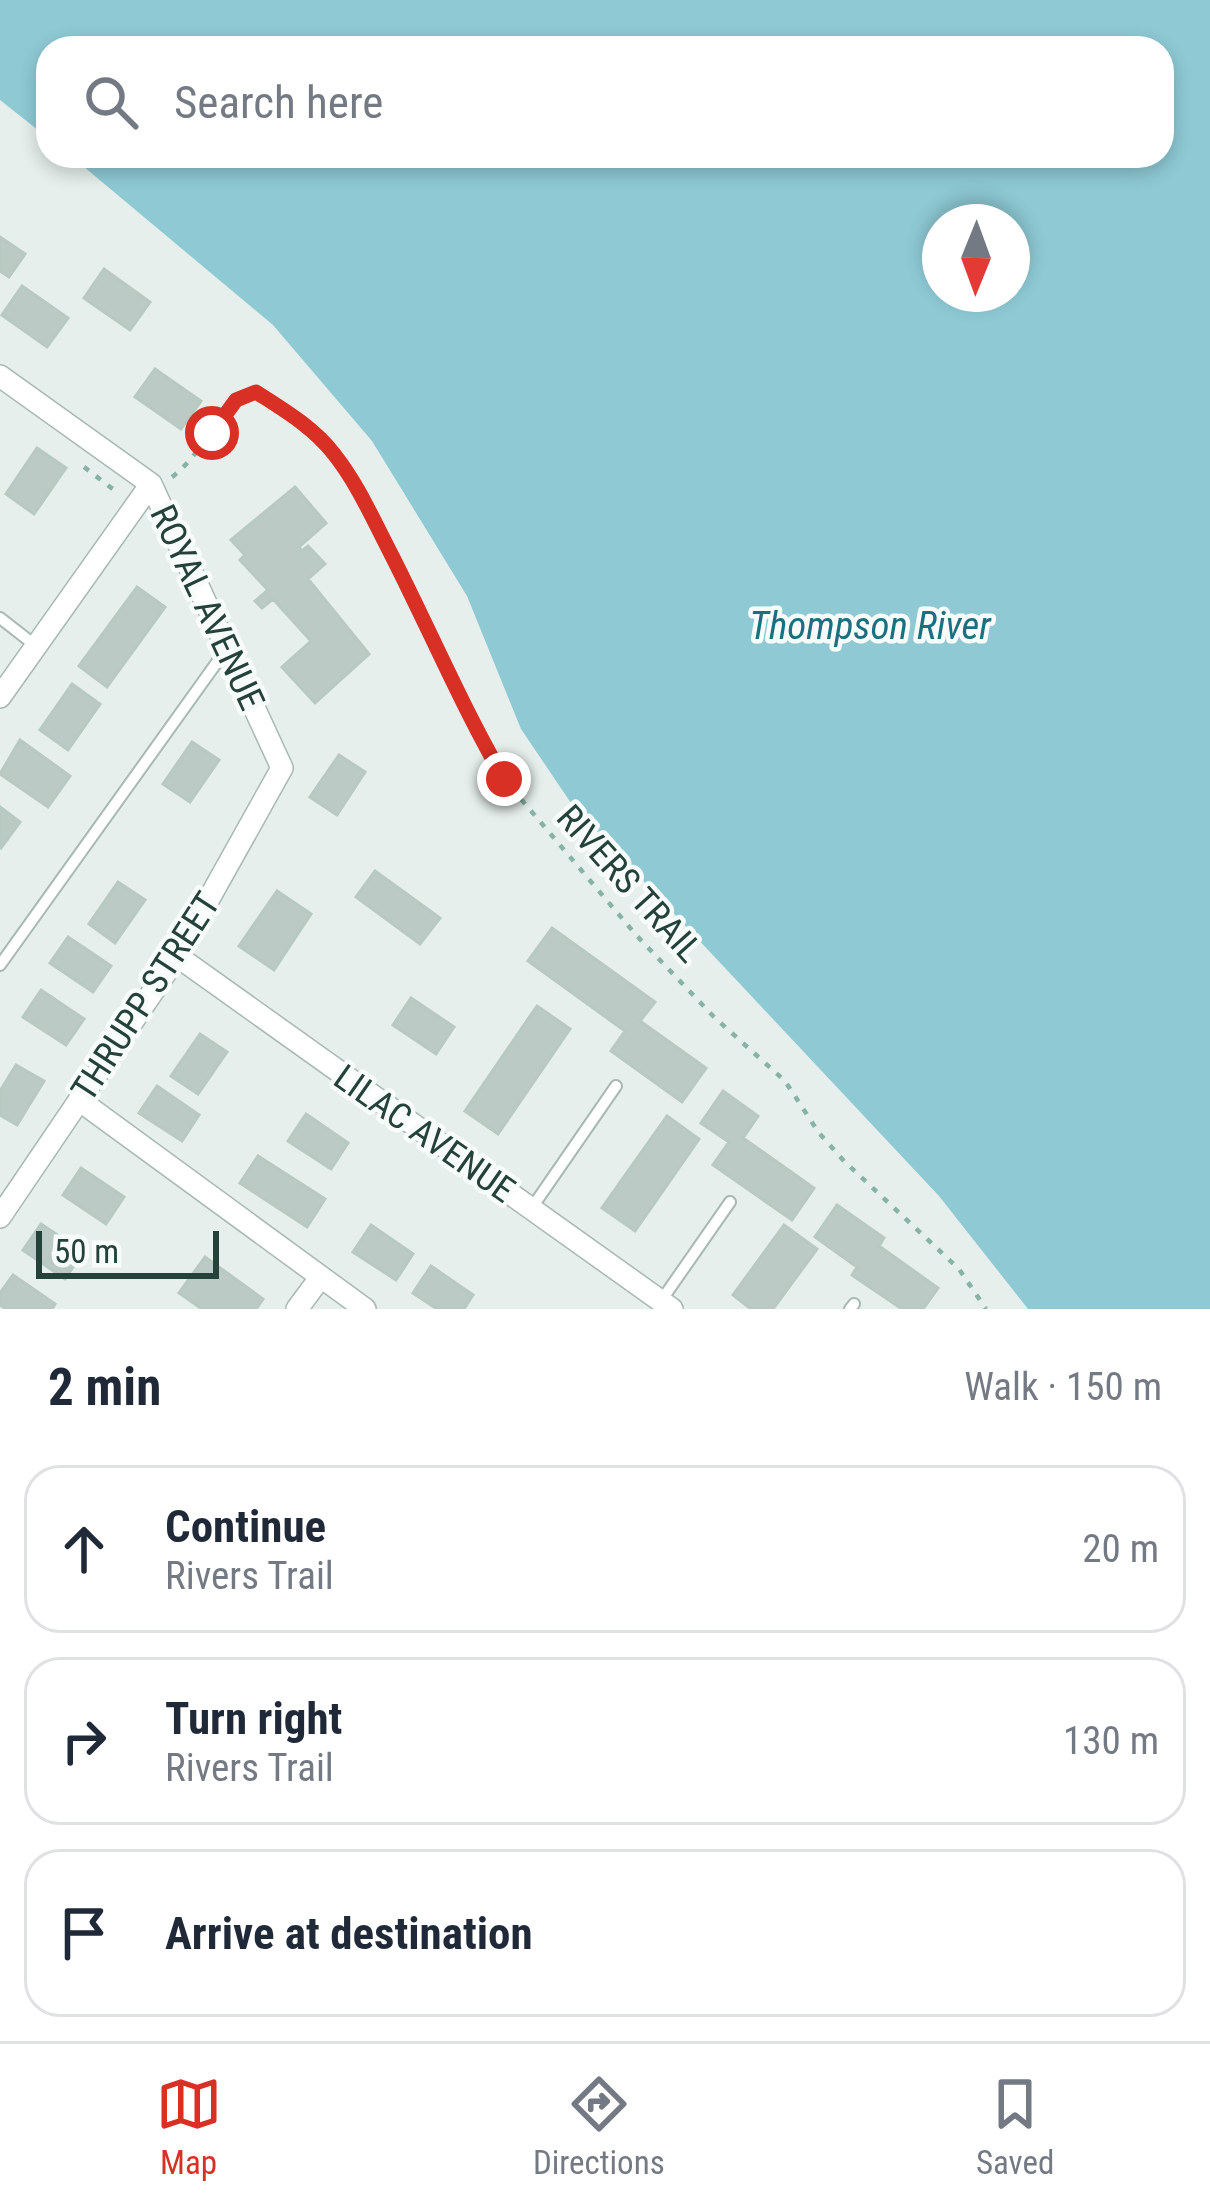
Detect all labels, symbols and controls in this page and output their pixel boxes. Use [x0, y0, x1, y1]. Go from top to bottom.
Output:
search box [36, 36, 1174, 168]
icon: search [78, 69, 144, 135]
text: Search here [174, 76, 383, 129]
north arrow [922, 204, 1030, 312]
route start [185, 406, 239, 460]
street label: ROYAL AVENUE [141, 498, 273, 716]
water label: Thompson River [749, 603, 992, 649]
route end [477, 752, 531, 806]
street label: RIVERS TRAIL [548, 797, 711, 971]
street label: THRUPP STREET [63, 884, 229, 1109]
street label: LILAC AVENUE [326, 1056, 523, 1211]
scale bar [36, 1225, 219, 1278]
text: 50 m [54, 1232, 119, 1271]
text: 2 min [48, 1358, 161, 1417]
text: Walk · 150 m [964, 1364, 1162, 1410]
text: Continue [165, 1500, 326, 1553]
icon: ahead [51, 1516, 117, 1582]
text: 20 m [1082, 1526, 1159, 1572]
text: Rivers Trail [165, 1553, 334, 1599]
text: Turn right [165, 1692, 342, 1745]
icon: right [51, 1708, 117, 1774]
text: 130 m [1063, 1718, 1159, 1764]
text: Rivers Trail [165, 1745, 334, 1791]
icon: arrive [51, 1900, 117, 1966]
text: Arrive at destination [165, 1907, 533, 1960]
tab: Map [156, 2071, 222, 2182]
tab: Directions [533, 2071, 665, 2182]
tab: Saved [976, 2071, 1054, 2182]

